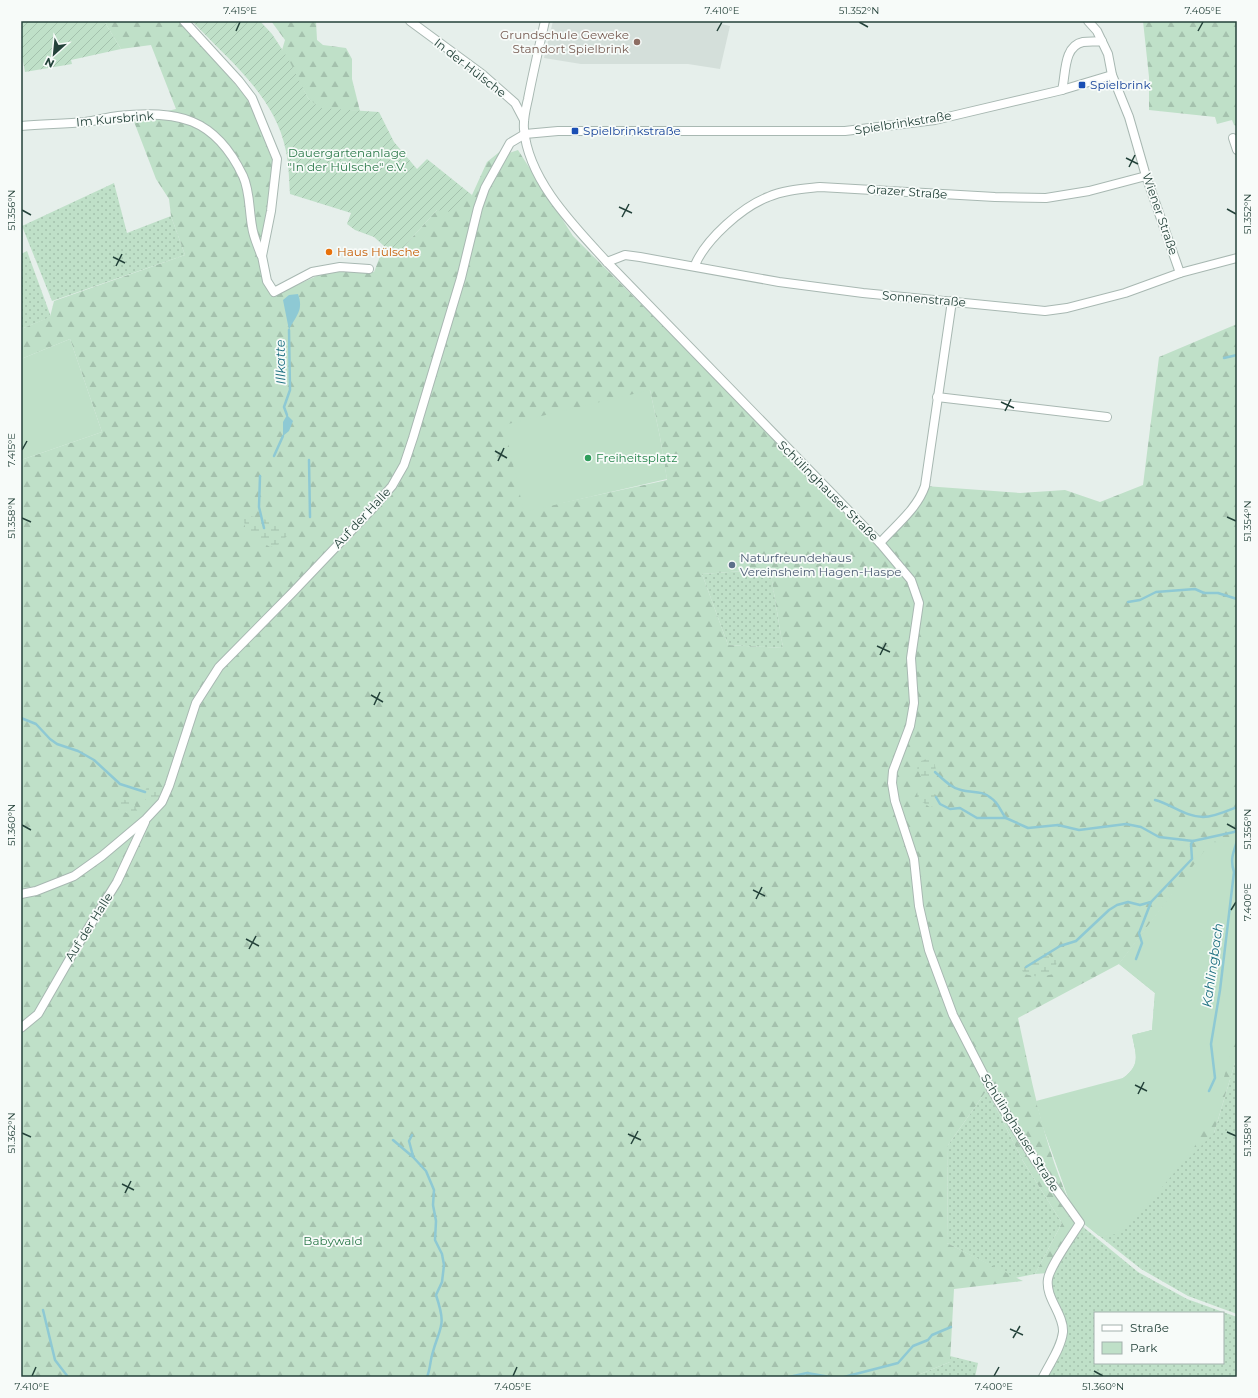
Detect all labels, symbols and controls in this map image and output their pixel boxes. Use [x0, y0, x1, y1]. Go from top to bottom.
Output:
text: 7.415°E [223, 4, 257, 17]
text: 7.410°E [705, 4, 740, 17]
text: 51.352°N [839, 4, 879, 17]
text: 7.405°E [1185, 4, 1222, 17]
place label: Grundschule Geweke Standort Spielbrink [500, 27, 630, 56]
north arrow [34, 34, 74, 74]
street label: In der Hülsche [431, 35, 509, 100]
marker: Grundschule Geweke Standort Spielbrink [632, 37, 642, 47]
text: N [42, 55, 57, 71]
place label: Spielbrink [1090, 77, 1151, 92]
marker: Spielbrink [1077, 80, 1087, 90]
street label: Spielbrinkstraße [853, 107, 952, 138]
street label: Im Kursbrink [76, 108, 155, 129]
place label: Spielbrinkstraße [583, 123, 681, 138]
marker: Spielbrinkstraße [570, 126, 580, 136]
park label: Dauergartenanlage "In der Hülsche" e.V. [288, 145, 406, 174]
street label: Wiener Straße [1139, 171, 1182, 257]
street label: Grazer Straße [866, 181, 948, 202]
text: 51.356°N [5, 190, 18, 230]
text: 51.352°N [1241, 194, 1254, 234]
place label: Haus Hülsche [337, 244, 420, 259]
marker: Haus Hülsche [324, 247, 334, 257]
street label: Sonnenstraße [882, 287, 966, 310]
water label: Illkatte [272, 339, 288, 385]
text: 7.415°E [5, 433, 18, 467]
street label: Schülinghauser Straße [775, 437, 882, 544]
place label: Freiheitsplatz [596, 450, 677, 465]
marker: Freiheitsplatz [583, 453, 593, 463]
street label: Auf der Halle [330, 484, 394, 551]
text: 51.358°N [5, 497, 18, 539]
text: 51.354°N [1241, 500, 1254, 542]
place label: Naturfreundehaus Vereinsheim Hagen-Haspe [740, 550, 902, 579]
marker: Naturfreundehaus Vereinsheim Hagen-Haspe [727, 560, 737, 570]
text: 51.360°N [5, 804, 18, 846]
text: 51.356°N [1241, 809, 1254, 849]
text: 7.400°E [1241, 883, 1254, 921]
street label: Auf der Halle [62, 890, 116, 964]
water label: Kahlingbach [1198, 922, 1226, 1008]
street label: Schülinghauser Straße [978, 1071, 1063, 1194]
text: 51.362°N [5, 1112, 18, 1154]
text: 51.358°N [1241, 1115, 1254, 1157]
park label: Babywald [303, 1233, 363, 1248]
legend [1094, 1312, 1224, 1364]
text: Straße [1130, 1320, 1169, 1335]
text: Park [1130, 1340, 1158, 1355]
text: 7.410°E [15, 1380, 50, 1393]
text: 7.405°E [495, 1380, 532, 1393]
text: 7.400°E [975, 1380, 1013, 1393]
text: 51.360°N [1082, 1380, 1124, 1393]

